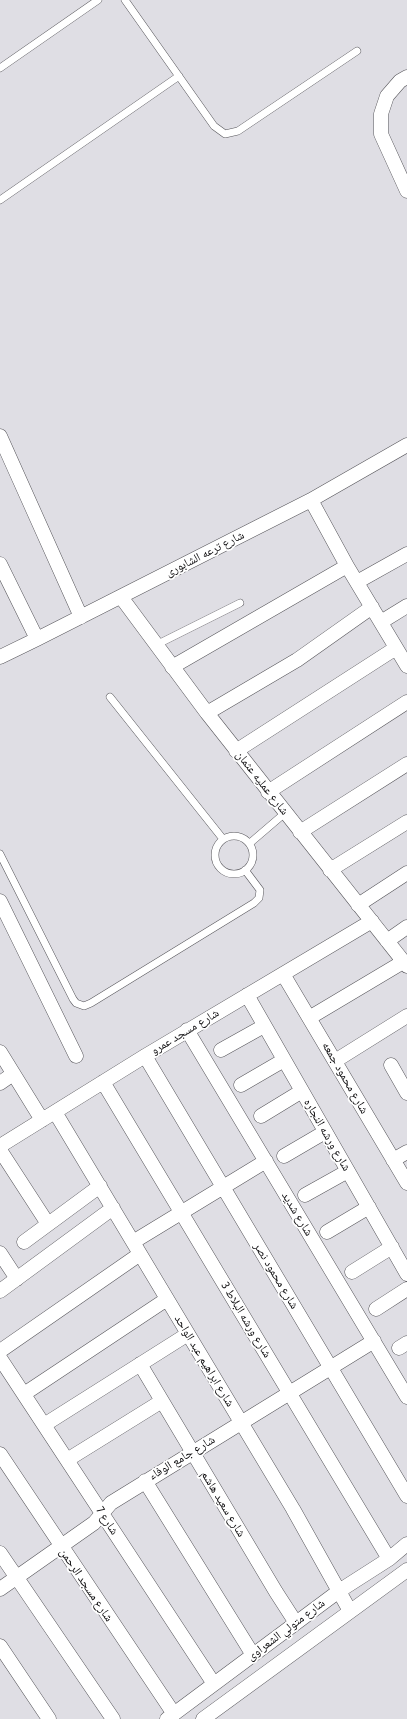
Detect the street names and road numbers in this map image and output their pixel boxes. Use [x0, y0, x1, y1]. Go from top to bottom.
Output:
street label: شارع ترعه الشابورى [163, 528, 247, 580]
street label: شارع عمليه عثمان [232, 748, 292, 818]
street label: شارع مسجد عمرو [148, 1006, 222, 1058]
street label: شارع محمود جمعه [319, 1040, 371, 1116]
street label: شارع ورشه النجاره [300, 1096, 354, 1174]
street label: شارع شديد [278, 1189, 316, 1239]
street label: شارع محمود نصر [251, 1240, 301, 1312]
street label: شارع ورشه البلاط 3 [218, 1280, 274, 1360]
street label: شارع ابراهيم عبد الواحد [171, 1313, 237, 1409]
street label: شارع جامع الوفاء [146, 1433, 218, 1483]
street label: شارع سعيد هاشم [198, 1468, 248, 1540]
street label: شارع 7 [93, 1504, 121, 1538]
street label: شارع مسجد الرحمن [56, 1546, 116, 1624]
street label: شارع متولي الشعراوى [244, 1596, 328, 1664]

